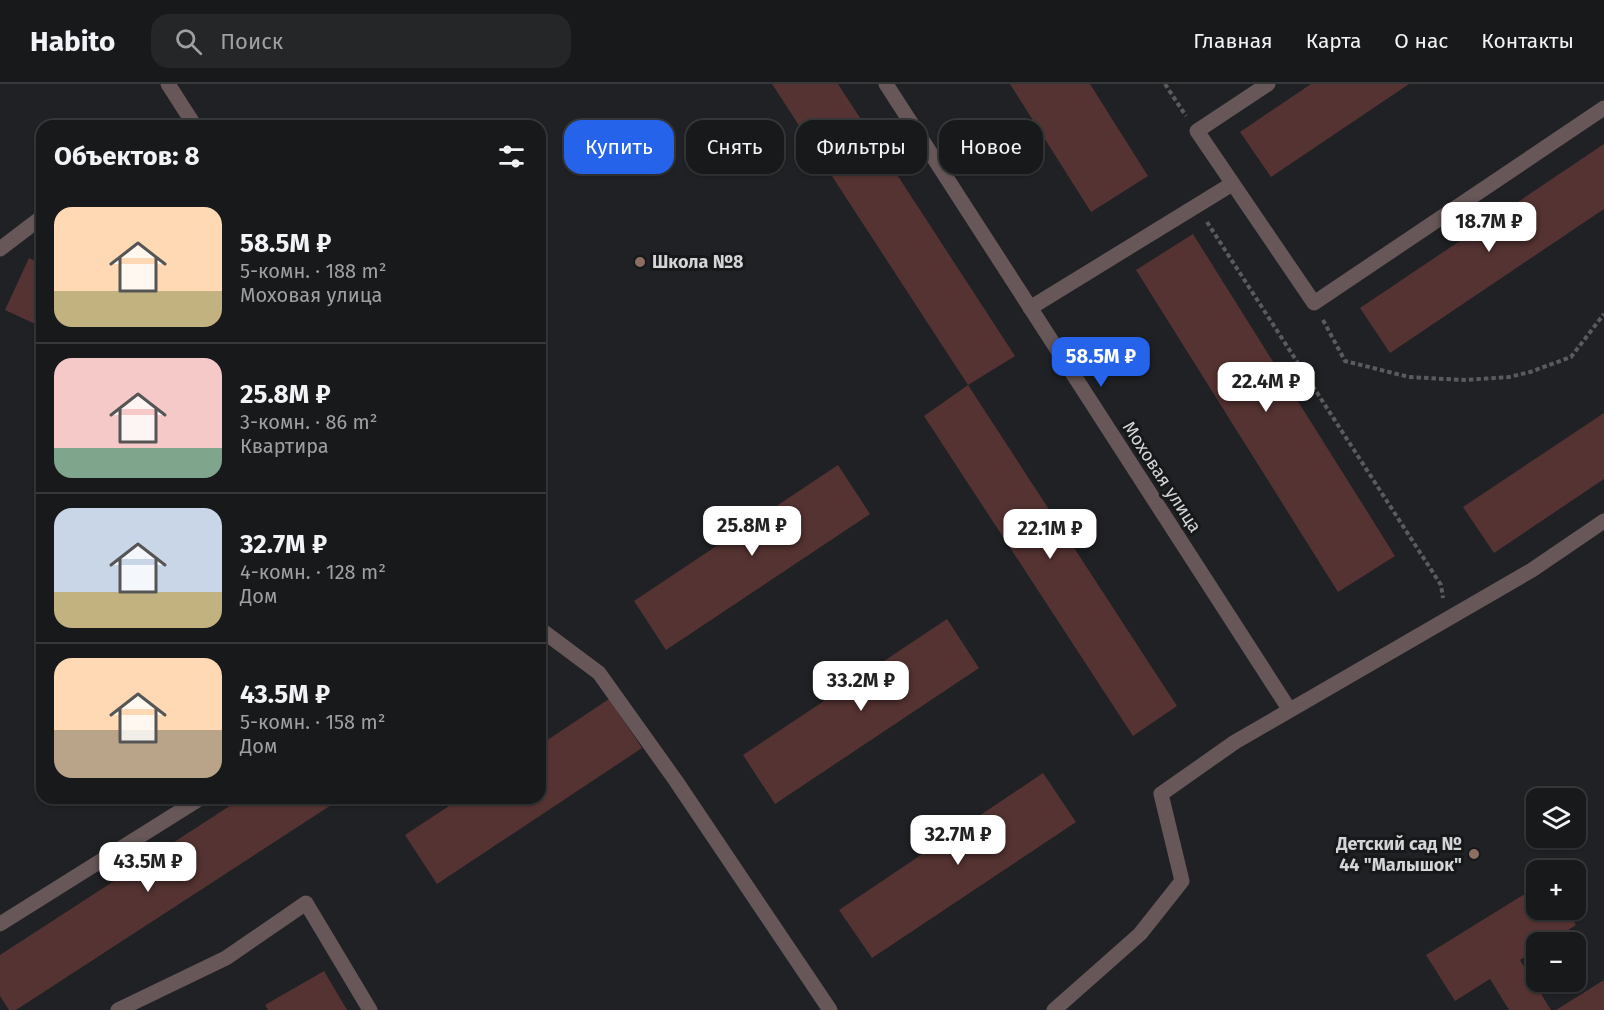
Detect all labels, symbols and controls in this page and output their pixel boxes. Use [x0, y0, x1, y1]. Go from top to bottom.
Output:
search box [151, 14, 571, 68]
text: Habito [30, 25, 115, 58]
icon: search [172, 25, 205, 58]
text: Поиск [220, 28, 283, 55]
text: Главная [1193, 28, 1273, 54]
text: Карта [1306, 28, 1361, 54]
text: О нас [1394, 28, 1448, 54]
text: Контакты [1481, 28, 1574, 54]
chip: Купить [564, 120, 674, 174]
chip: Снять [686, 120, 784, 174]
chip: Фильтры [796, 120, 927, 174]
chip: Новое [939, 120, 1043, 174]
icon: filters [495, 140, 528, 173]
text: Объектов: 8 [54, 141, 200, 172]
pin: 18.7M ₽ [1434, 202, 1544, 253]
text: 18.7M ₽ [1455, 209, 1523, 233]
text: 58.5M ₽ [240, 228, 332, 259]
icon: home [102, 231, 174, 303]
place label: Школа №8 [652, 251, 744, 273]
marker: Школа №8 [633, 255, 647, 269]
text: 5-комн. · 188 m² [240, 259, 386, 283]
text: Моховая улица [240, 283, 382, 307]
pin: 58.5M ₽ [1046, 337, 1156, 388]
text: 58.5M ₽ [1066, 344, 1136, 368]
pin: 22.4M ₽ [1211, 362, 1321, 413]
text: 22.4M ₽ [1232, 369, 1300, 393]
text: 25.8M ₽ [240, 379, 331, 410]
icon: home [102, 382, 174, 454]
text: 3-комн. · 86 m² [240, 410, 377, 434]
street label: Моховая улица [1118, 417, 1206, 537]
text: Квартира [240, 434, 329, 458]
pin: 25.8M ₽ [697, 506, 807, 557]
pin: 22.1M ₽ [995, 509, 1105, 560]
text: 25.8M ₽ [717, 513, 787, 537]
text: 22.1M ₽ [1017, 516, 1083, 540]
text: 32.7M ₽ [240, 529, 327, 560]
icon: home [102, 532, 174, 604]
text: 4-комн. · 128 m² [240, 560, 386, 584]
text: Дом [240, 584, 277, 608]
pin: 33.2M ₽ [806, 661, 916, 712]
text: 33.2M ₽ [827, 668, 895, 692]
text: 43.5M ₽ [240, 679, 330, 710]
icon: home [102, 682, 174, 754]
text: 5-комн. · 158 m² [240, 710, 385, 734]
text: Дом [240, 734, 277, 758]
map controls [1526, 788, 1586, 992]
button: layers [1526, 788, 1586, 848]
pin: 32.7M ₽ [903, 815, 1013, 866]
text: 32.7M ₽ [924, 822, 992, 846]
place label: Детский сад № 44 "Малышок" [1335, 833, 1462, 876]
pin: 43.5M ₽ [93, 842, 203, 893]
marker: Детский сад № 44 "Малышок" [1467, 847, 1481, 861]
text: 43.5M ₽ [113, 849, 183, 873]
button: + [1526, 860, 1586, 920]
button: − [1526, 932, 1586, 992]

